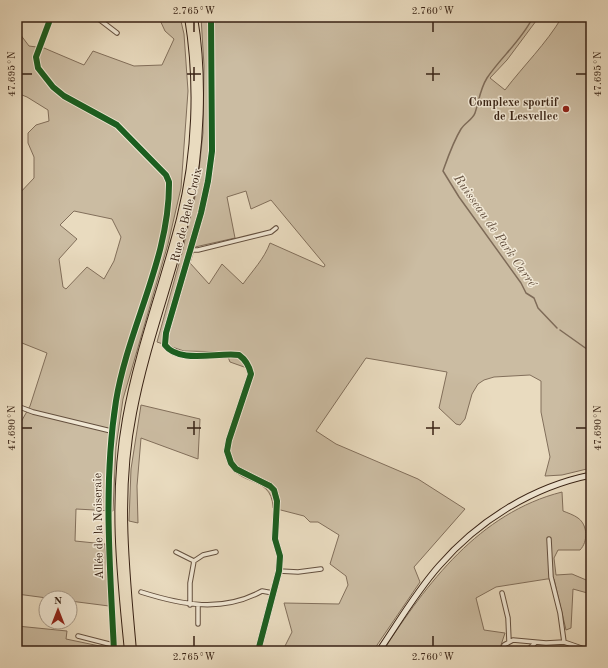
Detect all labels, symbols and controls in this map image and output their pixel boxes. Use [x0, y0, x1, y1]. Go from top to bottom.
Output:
text: 2.765°W [173, 6, 216, 16]
text: 2.760°W [412, 6, 455, 16]
text: 47.695°N [7, 51, 17, 97]
text: 47.695°N [593, 51, 603, 97]
place label: Complexe sportif de Lesvellec [469, 97, 559, 123]
marker: Complexe sportif de Lesvellec [561, 104, 571, 114]
street label: Rue de Belle Croix [169, 167, 204, 264]
water label: Ruisseau de Park Carré [450, 171, 539, 291]
text: 47.690°N [7, 405, 17, 451]
text: 47.690°N [593, 405, 603, 451]
street label: Allée de la Noiseraie [92, 472, 106, 579]
north arrow [38, 590, 78, 630]
text: N [54, 596, 63, 607]
text: 2.765°W [173, 652, 216, 662]
text: 2.760°W [412, 652, 455, 662]

